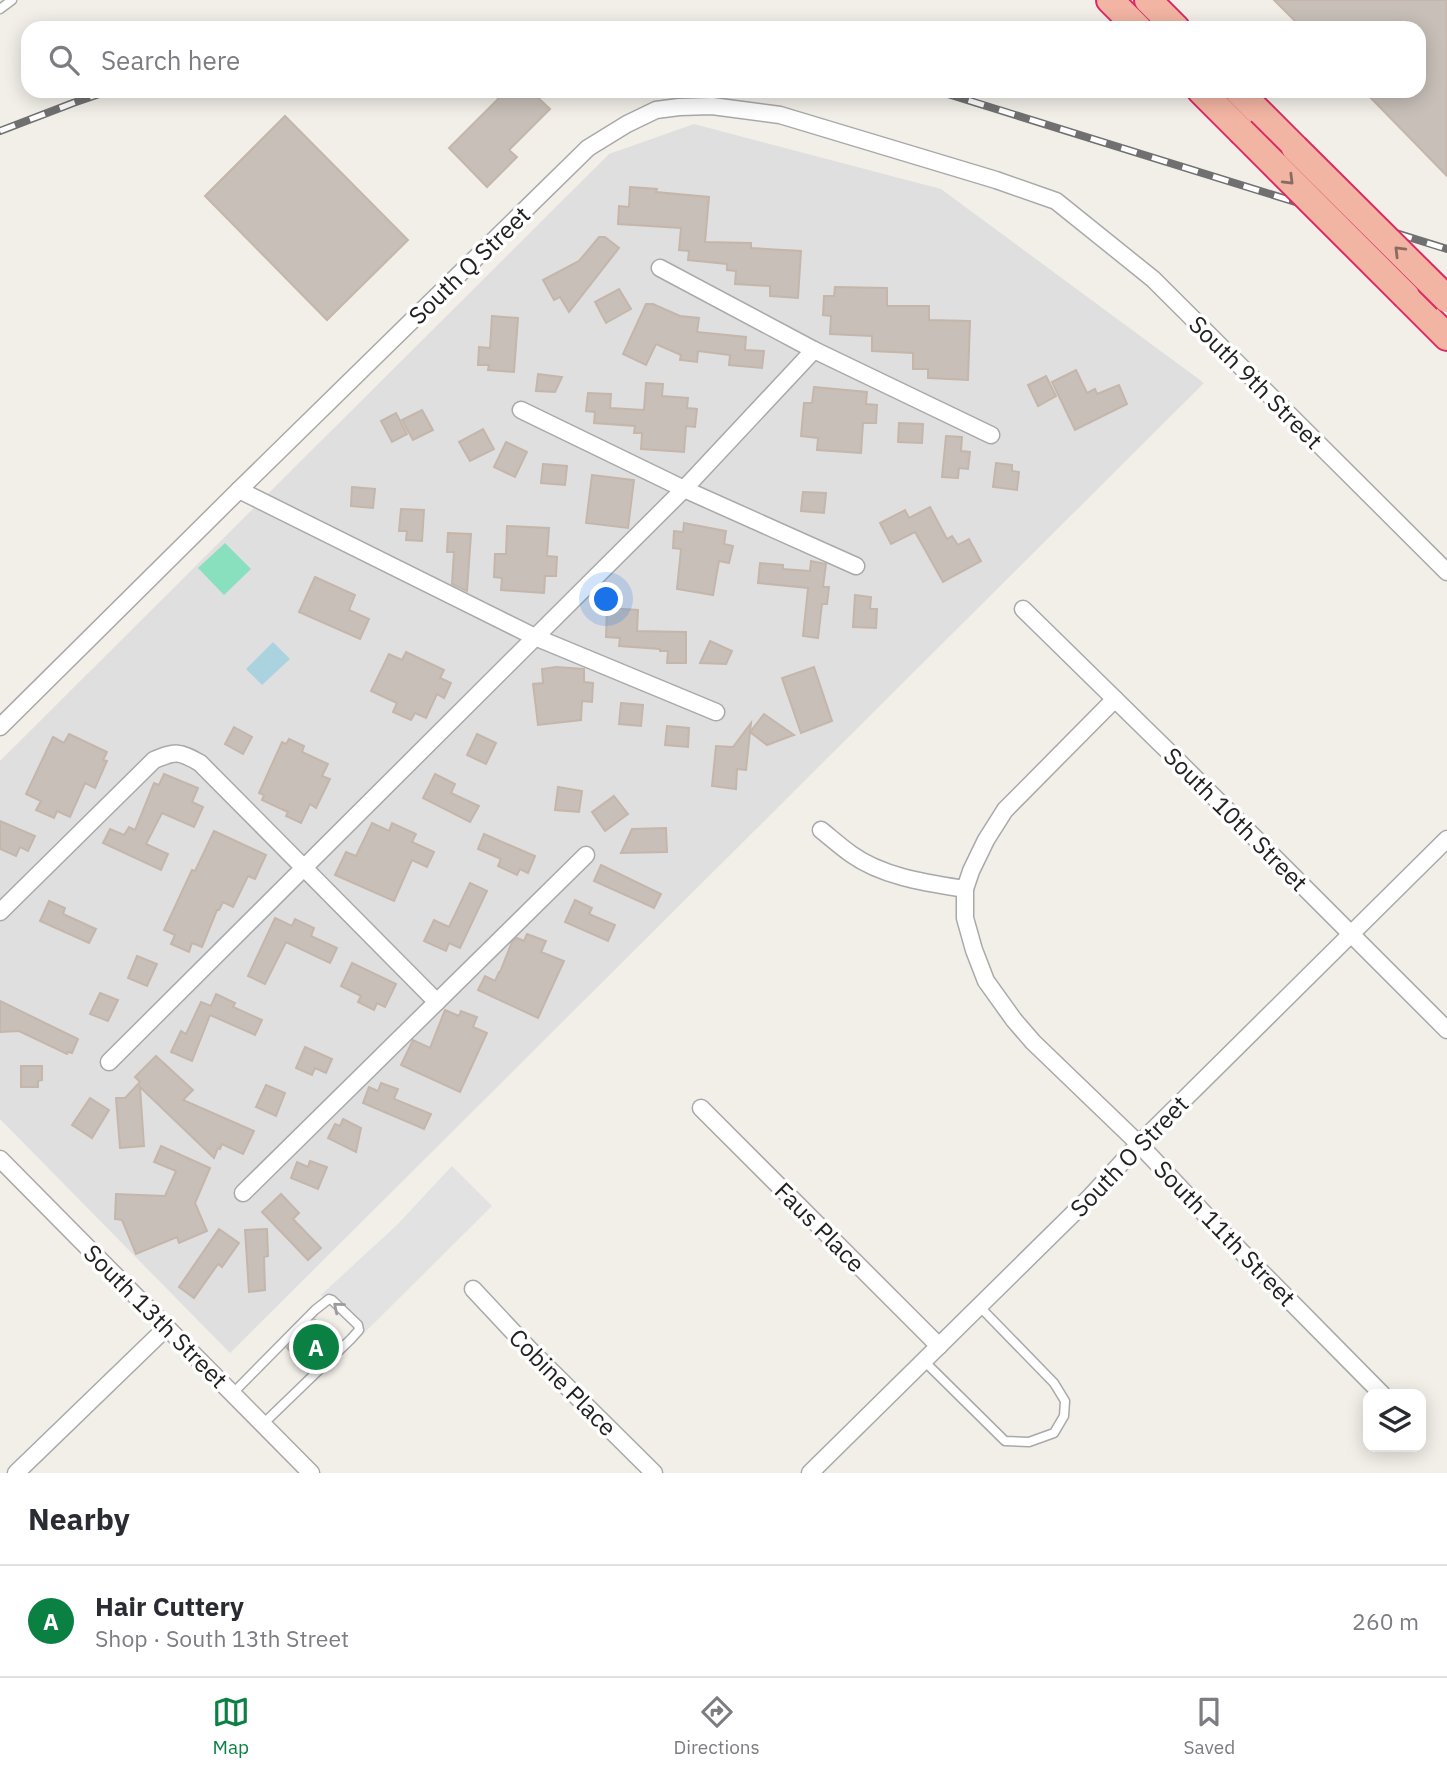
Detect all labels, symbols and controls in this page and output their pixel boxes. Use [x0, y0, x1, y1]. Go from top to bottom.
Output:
search box [21, 21, 1426, 98]
icon: search [45, 41, 83, 79]
text: Search here [101, 43, 240, 77]
one-way arrow [1281, 171, 1294, 184]
street label: South Q Street [401, 199, 537, 331]
one-way arrow [1394, 246, 1407, 259]
street label: South 9th Street [1182, 308, 1330, 456]
your location [589, 582, 623, 616]
street label: South 10th Street [1157, 740, 1315, 898]
street label: South O Street [1063, 1088, 1195, 1224]
street label: South 11th Street [1147, 1153, 1303, 1313]
street label: Faus Place [768, 1175, 872, 1279]
street label: South 13th Street [77, 1237, 235, 1395]
one-way arrow [333, 1303, 346, 1315]
pin: A [293, 1321, 339, 1373]
street label: Cobine Place [502, 1321, 624, 1443]
map controls [1363, 1389, 1426, 1452]
button: layers [1363, 1389, 1426, 1452]
text: Nearby [28, 1499, 130, 1538]
text: Hair Cuttery [95, 1589, 244, 1623]
text: A [43, 1606, 59, 1636]
text: 260 m [1352, 1606, 1419, 1636]
text: Shop · South 13th Street [95, 1623, 349, 1653]
tab: Map [212, 1693, 250, 1759]
tab: Directions [673, 1693, 760, 1759]
tab: Saved [1184, 1693, 1235, 1759]

